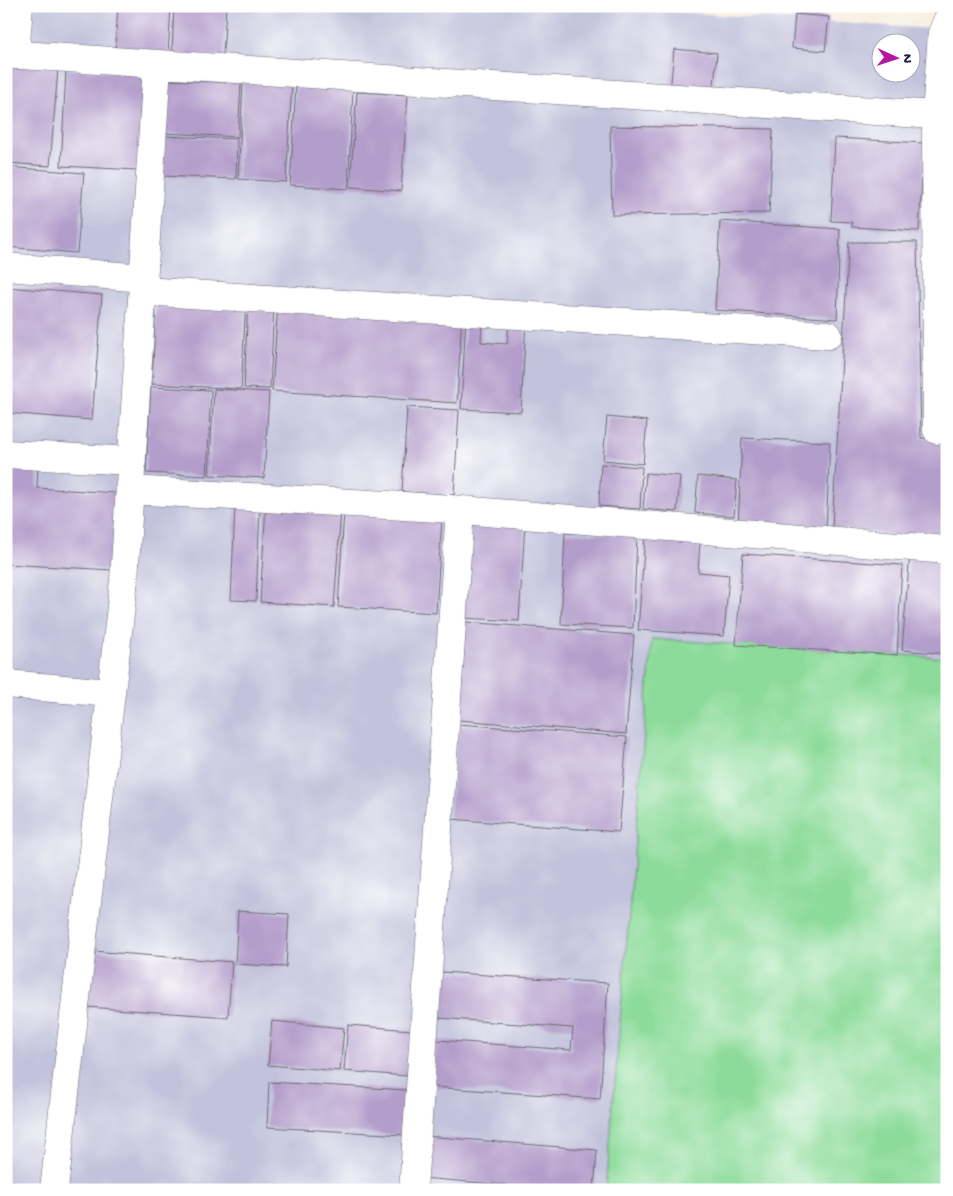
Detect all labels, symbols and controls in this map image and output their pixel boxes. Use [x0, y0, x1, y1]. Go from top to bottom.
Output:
north arrow [870, 32, 920, 82]
text: N [898, 54, 915, 64]

